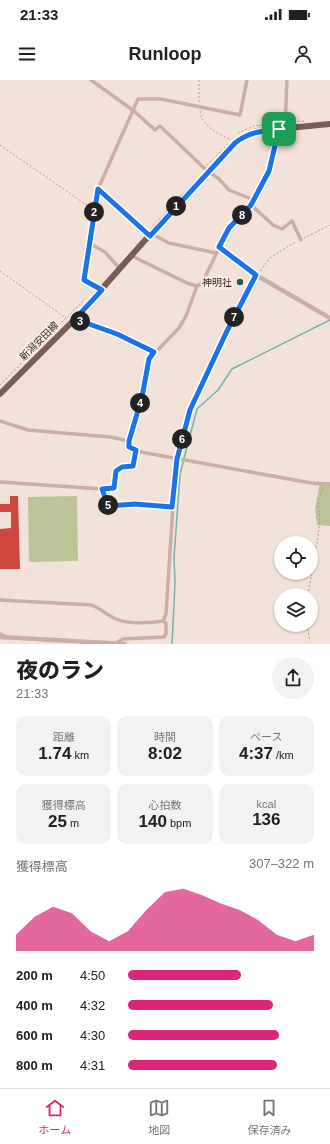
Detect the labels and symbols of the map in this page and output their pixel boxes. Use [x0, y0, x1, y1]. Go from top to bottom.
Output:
pin [262, 112, 296, 146]
pin: 1 [166, 196, 186, 216]
pin: 2 [84, 202, 104, 222]
pin: 8 [232, 205, 252, 225]
place label: 神明社 [202, 277, 232, 288]
marker: 神明社 [235, 277, 245, 287]
pin: 7 [224, 307, 244, 327]
pin: 3 [70, 311, 90, 331]
street label: 新潟安田線 [17, 319, 61, 363]
pin: 4 [130, 393, 150, 413]
pin: 6 [172, 429, 192, 449]
pin: 5 [98, 495, 118, 515]

